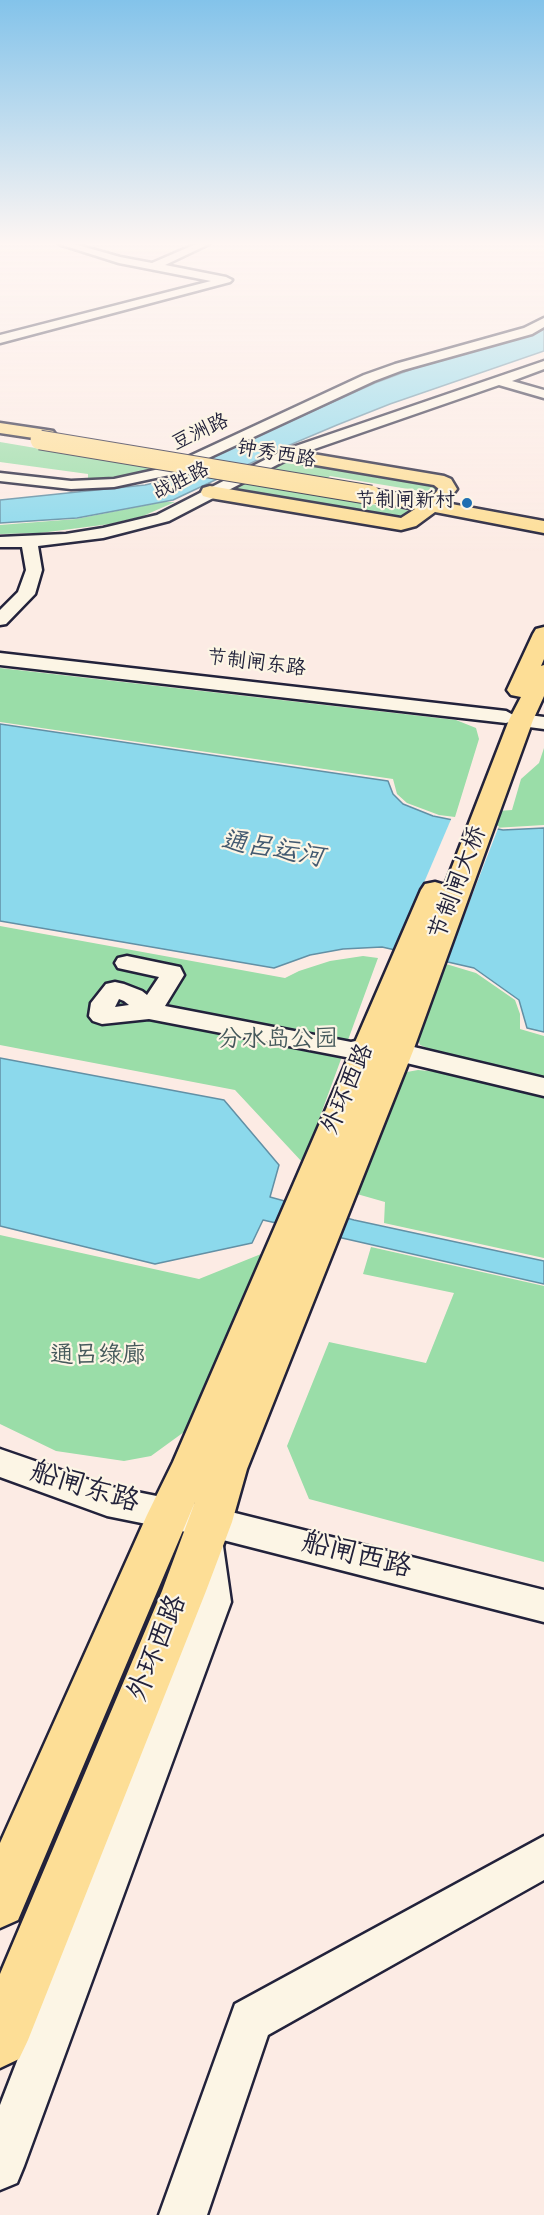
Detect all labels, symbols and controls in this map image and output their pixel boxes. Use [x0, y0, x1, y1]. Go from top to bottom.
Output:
street label: 豆洲路 [169, 410, 233, 458]
street label: 钟秀西路 [235, 437, 317, 475]
street label: 战胜路 [150, 459, 214, 507]
place label: 节制闸新村 [355, 491, 455, 515]
marker: 节制闸新村 [460, 496, 474, 510]
street label: 节制闸东路 [205, 647, 307, 683]
street label: 节制闸大桥 [425, 823, 495, 945]
water label: 通吕运河 [218, 828, 326, 876]
park label: 分水岛公园 [218, 1028, 338, 1056]
street label: 外环西路 [318, 1040, 382, 1140]
park label: 通吕绿廊 [50, 1344, 146, 1372]
street label: 船闸东路 [26, 1458, 142, 1522]
street label: 船闸西路 [298, 1528, 414, 1588]
street label: 外环西路 [123, 1591, 197, 1707]

